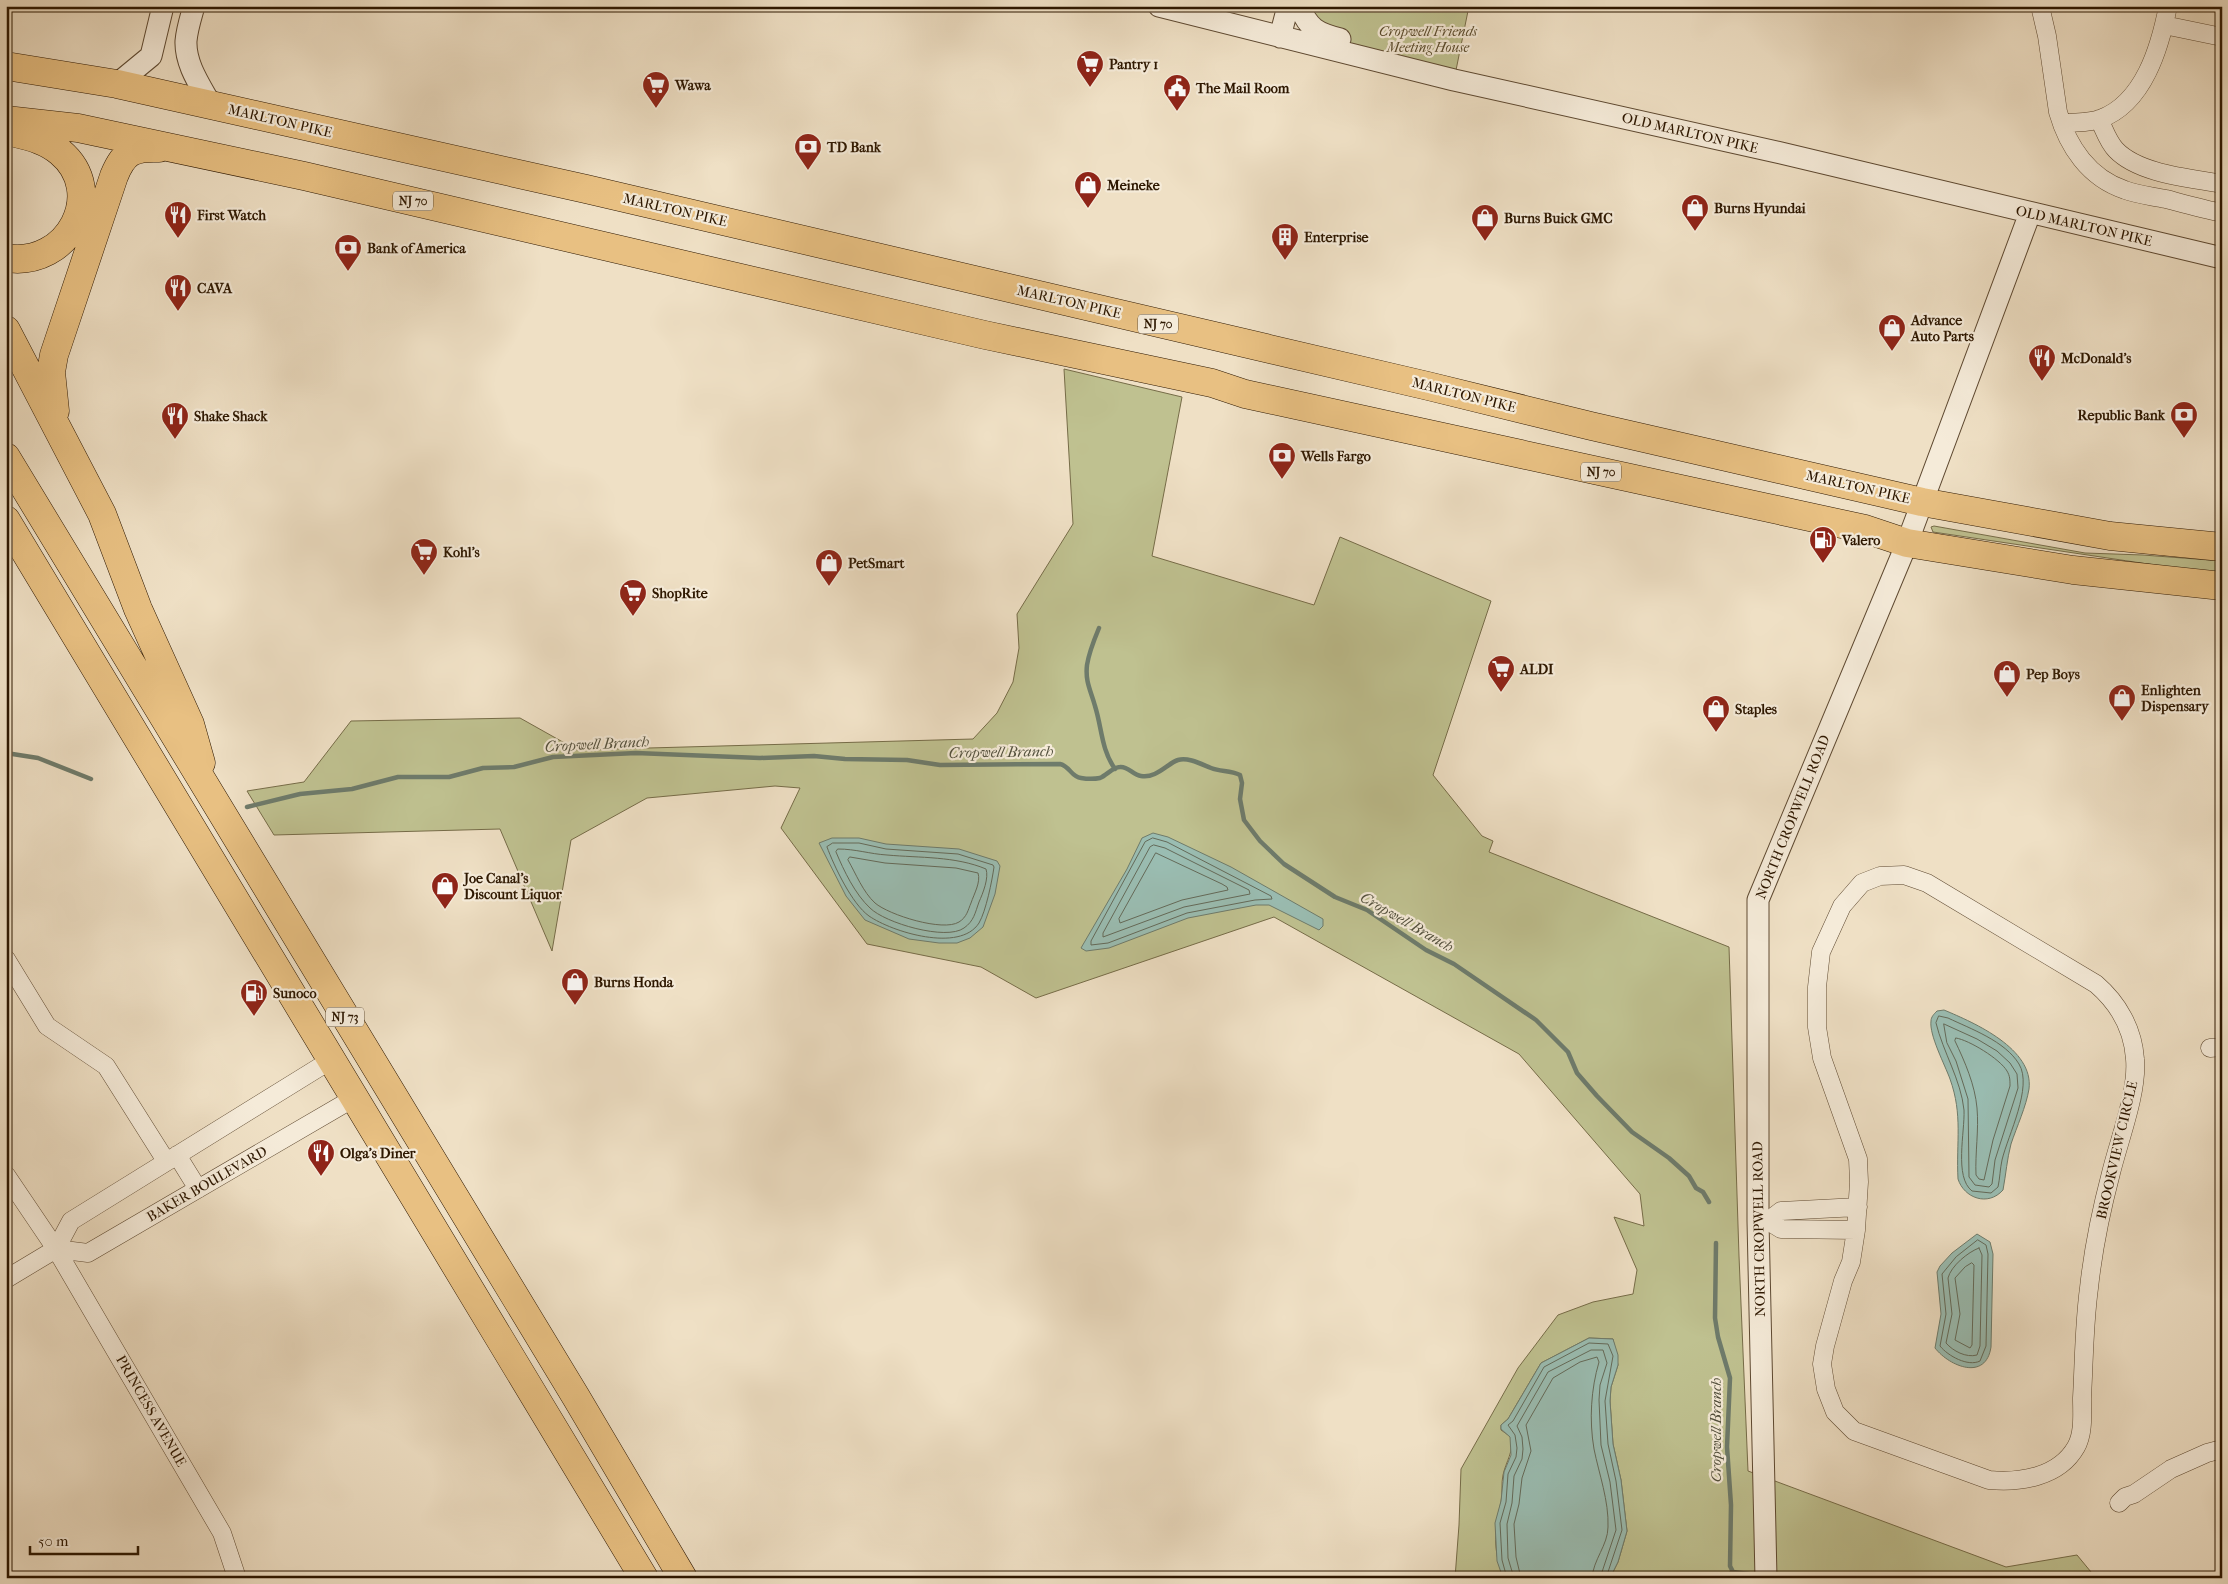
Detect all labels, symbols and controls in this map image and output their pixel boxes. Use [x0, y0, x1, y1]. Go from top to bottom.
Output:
park label: Cropwell Friends Meeting House [1379, 23, 1478, 56]
supermarket icon: Pantry 1 [1075, 49, 1105, 88]
place label: Pantry 1 [1109, 56, 1158, 73]
supermarket icon: Wawa [641, 70, 671, 109]
public building icon: The Mail Room [1162, 73, 1192, 112]
place label: Wawa [674, 77, 711, 94]
place label: The Mail Room [1195, 80, 1290, 97]
street label: MARLTON PIKE [226, 101, 334, 141]
street label: OLD MARLTON PIKE [1620, 109, 1760, 157]
bank icon: TD Bank [793, 132, 823, 171]
place label: TD Bank [826, 139, 882, 156]
shop icon: Meineke [1073, 170, 1103, 209]
place label: Meineke [1106, 177, 1160, 194]
street label: MARLTON PIKE [621, 190, 729, 230]
road number: NJ 70 [393, 192, 433, 210]
shop icon: Burns Hyundai [1680, 193, 1710, 232]
restaurant icon: First Watch [163, 200, 193, 239]
place label: Burns Hyundai [1714, 200, 1807, 217]
street label: OLD MARLTON PIKE [2014, 202, 2154, 250]
shop icon: Burns Buick GMC [1470, 203, 1500, 242]
place label: First Watch [196, 207, 267, 224]
place label: Burns Buick GMC [1504, 210, 1613, 227]
building icon: Enterprise [1270, 222, 1300, 261]
place label: Enterprise [1304, 229, 1369, 246]
bank icon: Bank of America [333, 233, 363, 272]
place label: Bank of America [367, 240, 466, 257]
restaurant icon: CAVA [163, 273, 193, 312]
place label: CAVA [197, 280, 233, 297]
street label: MARLTON PIKE [1015, 282, 1123, 322]
place label: Advance Auto Parts [1910, 312, 1975, 345]
shop icon: Advance Auto Parts [1877, 313, 1907, 352]
road number: NJ 70 [1138, 314, 1178, 334]
restaurant icon: McDonald's [2027, 343, 2057, 382]
place label: McDonald's [2060, 350, 2132, 367]
street label: MARLTON PIKE [1410, 374, 1518, 416]
bank icon: Republic Bank [2169, 400, 2199, 439]
restaurant icon: Shake Shack [160, 401, 190, 440]
place label: Republic Bank [2078, 407, 2166, 424]
place label: Shake Shack [194, 408, 268, 425]
bank icon: Wells Fargo [1267, 441, 1297, 480]
place label: Wells Fargo [1300, 448, 1371, 465]
road number: NJ 70 [1581, 462, 1621, 482]
street label: MARLTON PIKE [1804, 467, 1912, 507]
fuel station icon: Valero [1808, 525, 1838, 564]
place label: Valero [1841, 532, 1880, 549]
supermarket icon: Kohl's [409, 537, 439, 576]
place label: Kohl's [443, 544, 481, 561]
shop icon: PetSmart [814, 548, 844, 587]
place label: PetSmart [848, 555, 905, 572]
supermarket icon: ShopRite [618, 578, 648, 617]
place label: ShopRite [652, 585, 708, 602]
supermarket icon: ALDI [1486, 654, 1516, 693]
shop icon: Pep Boys [1992, 659, 2022, 698]
place label: ALDI [1519, 661, 1554, 678]
place label: Pep Boys [2026, 666, 2081, 683]
place label: Enlighten Dispensary [2141, 682, 2210, 715]
shop icon: Enlighten Dispensary [2107, 683, 2137, 722]
shop icon: Staples [1701, 694, 1731, 733]
place label: Staples [1735, 701, 1778, 718]
water label: Cropwell Branch [544, 732, 650, 756]
street label: NORTH CROPWELL ROAD [1752, 732, 1834, 902]
water label: Cropwell Branch [949, 742, 1054, 762]
place label: Joe Canal's Discount Liquor [462, 870, 563, 903]
shop icon: Joe Canal's Discount Liquor [430, 871, 460, 910]
water label: Cropwell Branch [1357, 888, 1457, 956]
shop icon: Burns Honda [560, 967, 590, 1006]
place label: Burns Honda [594, 974, 674, 991]
fuel station icon: Sunoco [239, 978, 269, 1017]
place label: Sunoco [273, 985, 317, 1002]
road number: NJ 73 [326, 1008, 364, 1026]
street label: BROOKVIEW CIRCLE [2093, 1079, 2141, 1221]
restaurant icon: Olga's Diner [306, 1138, 336, 1177]
street label: NORTH CROPWELL ROAD [1749, 1141, 1769, 1317]
street label: BAKER BOULEVARD [144, 1142, 270, 1225]
place label: Olga's Diner [340, 1145, 417, 1162]
street label: PRINCESS AVENUE [112, 1352, 190, 1470]
water label: Cropwell Branch [1707, 1377, 1725, 1482]
scale bar [30, 1524, 138, 1556]
text: 50 m [38, 1532, 69, 1550]

